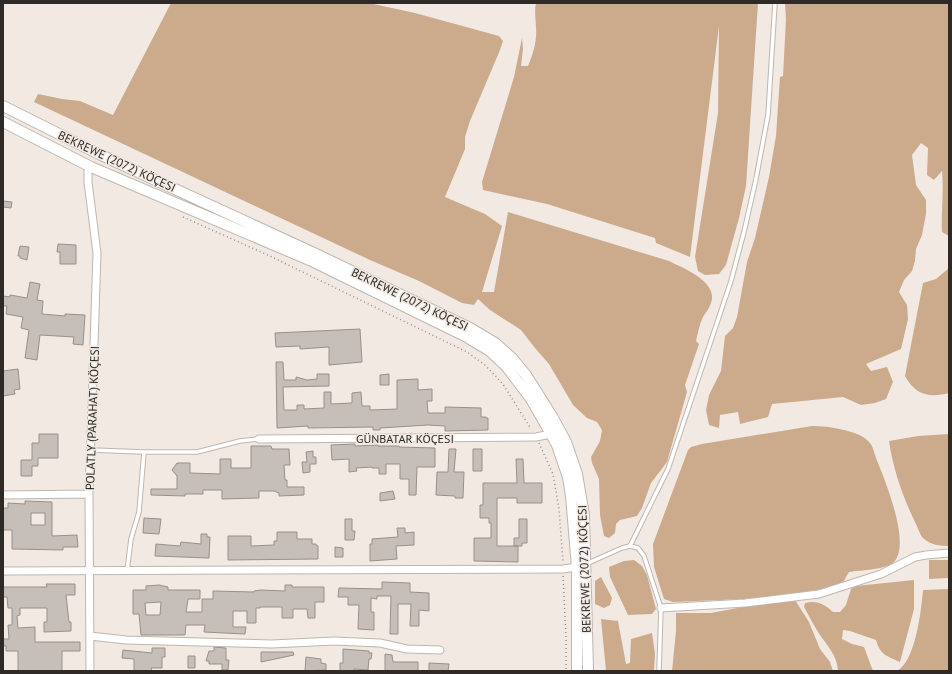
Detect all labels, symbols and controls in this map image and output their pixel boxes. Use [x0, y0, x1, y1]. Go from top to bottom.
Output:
street label: BEKREWE (2072) KÖÇESI [56, 127, 178, 195]
street label: BEKREWE (2072) KÖÇESI [349, 264, 471, 334]
street label: POLATLY (PARAHAT) KÖÇESI [82, 346, 102, 490]
street label: GÜNBATAR KÖÇESI [356, 431, 454, 446]
street label: BEKREWE (2072) KÖÇESI [574, 505, 594, 633]

